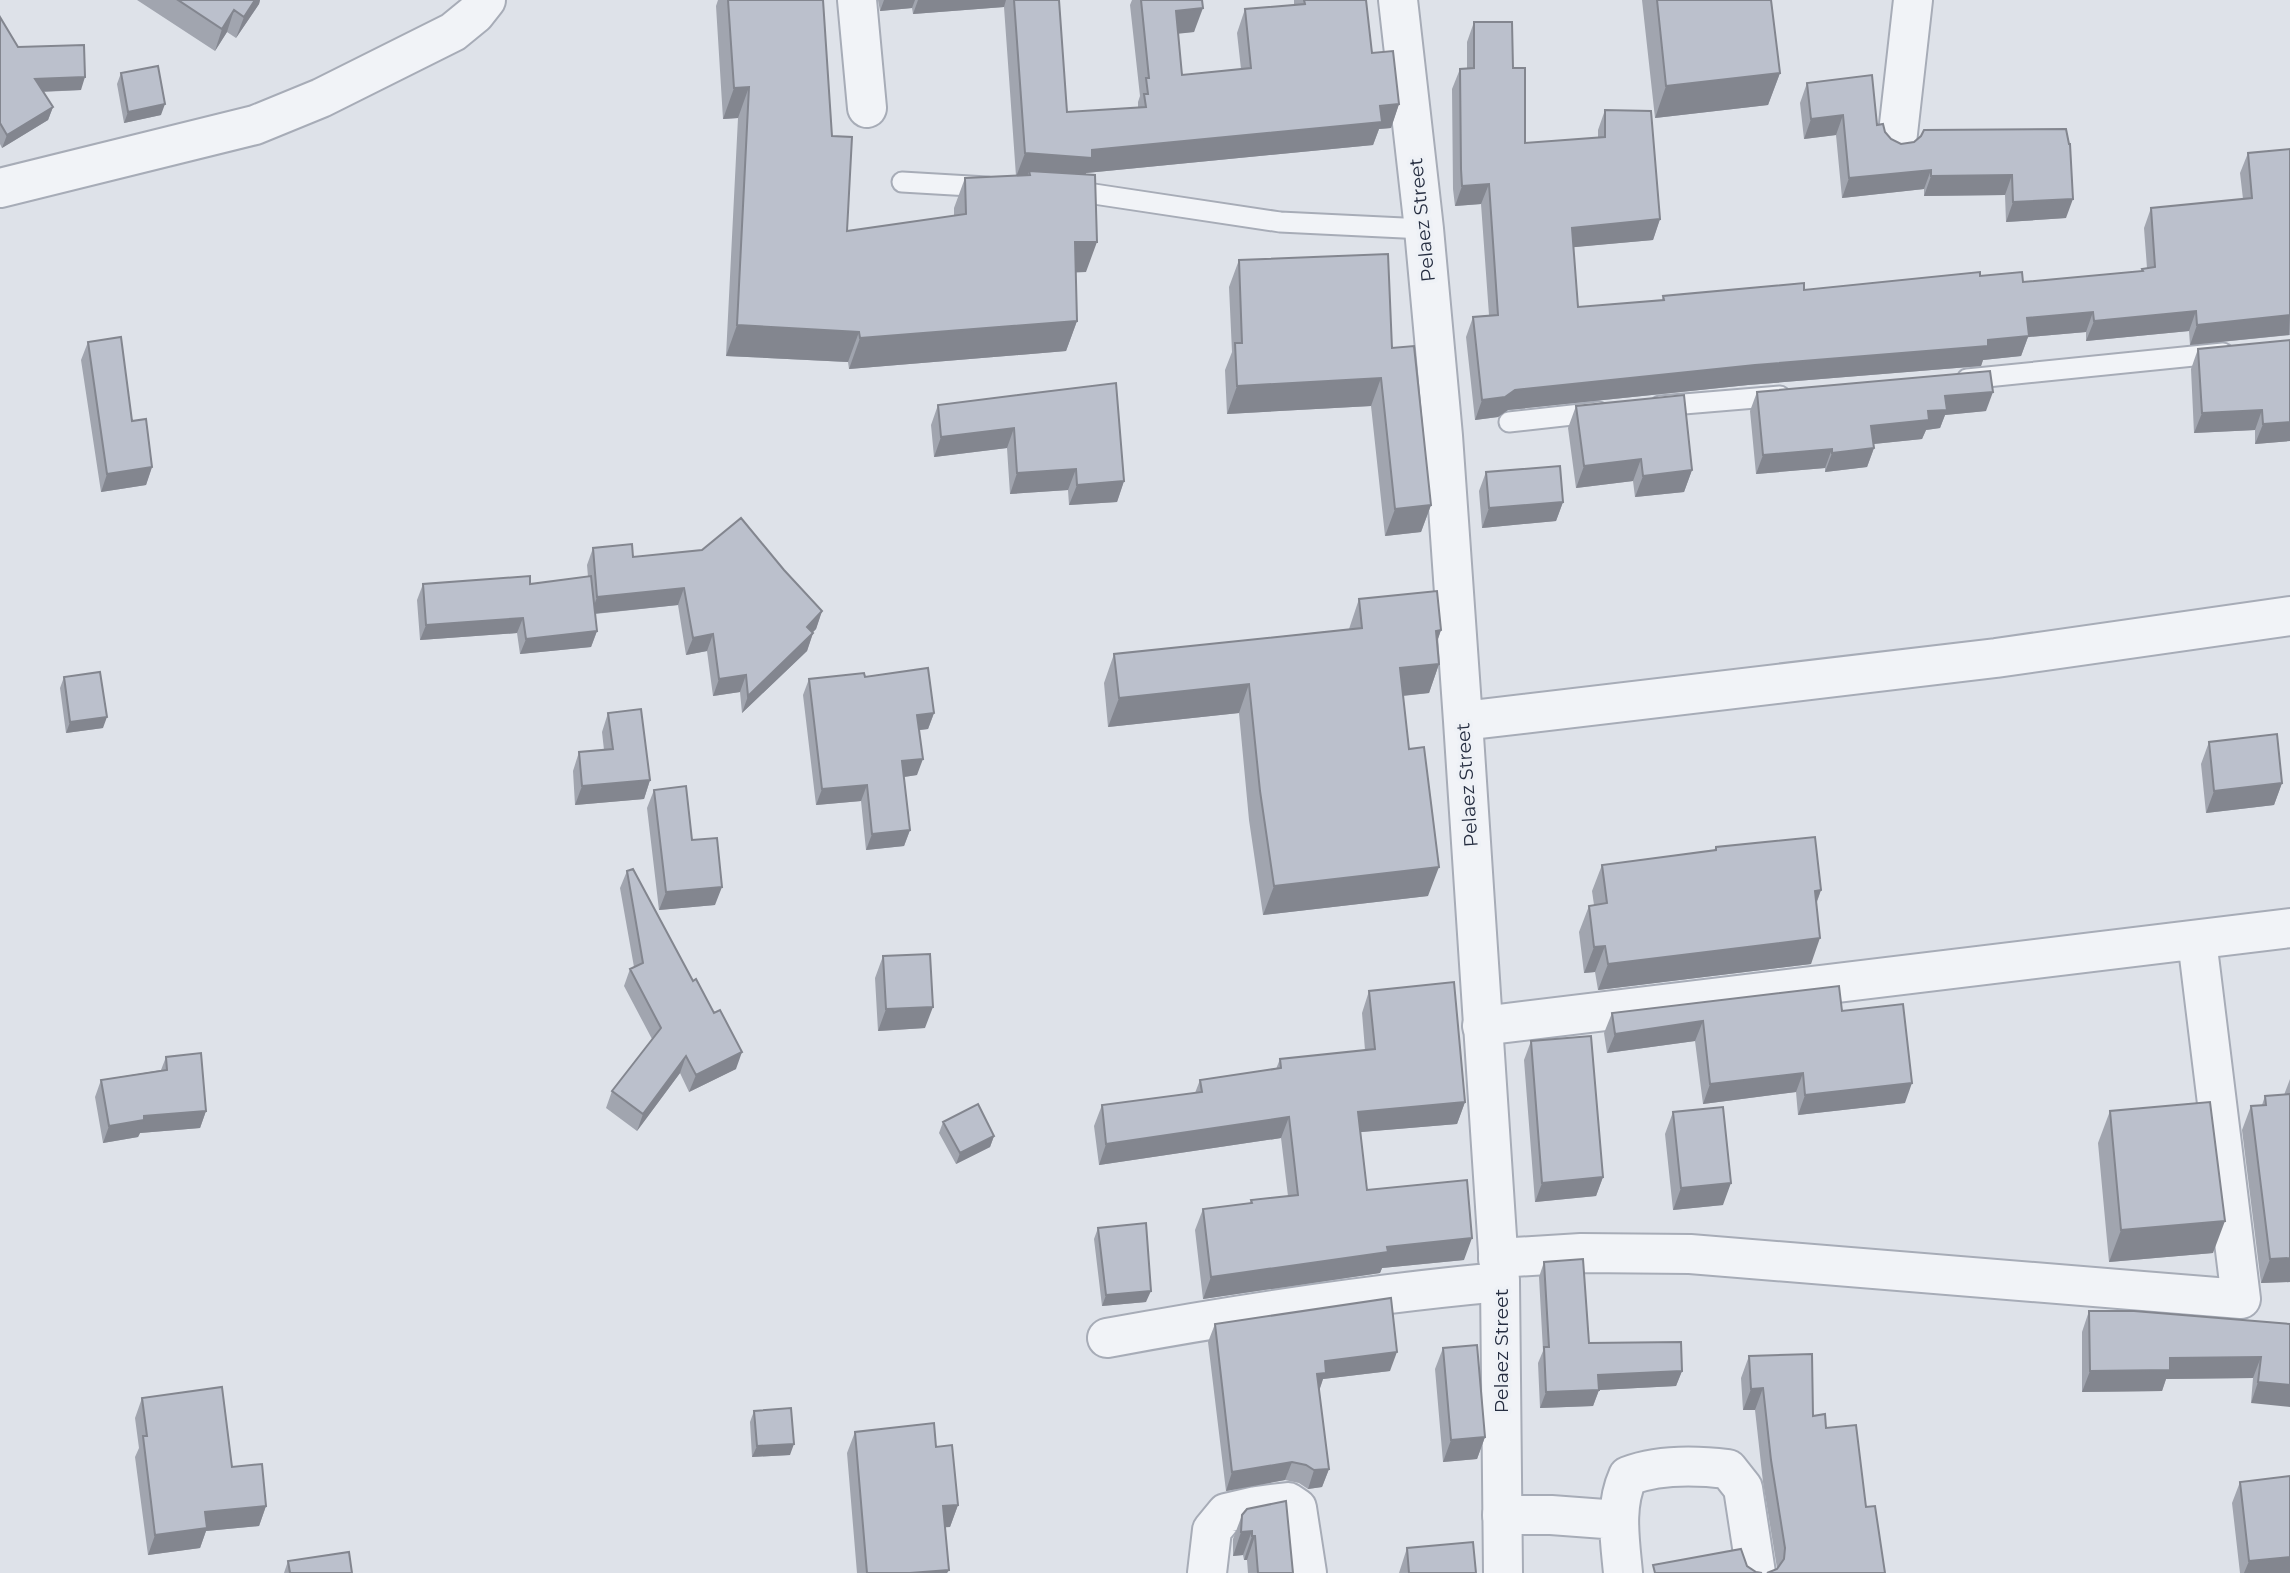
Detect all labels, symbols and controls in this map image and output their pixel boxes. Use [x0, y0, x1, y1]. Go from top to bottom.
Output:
street label: Pelaez Street [1404, 157, 1440, 283]
street label: Pelaez Street [1451, 722, 1483, 848]
street label: Pelaez Street [1490, 1288, 1513, 1413]

